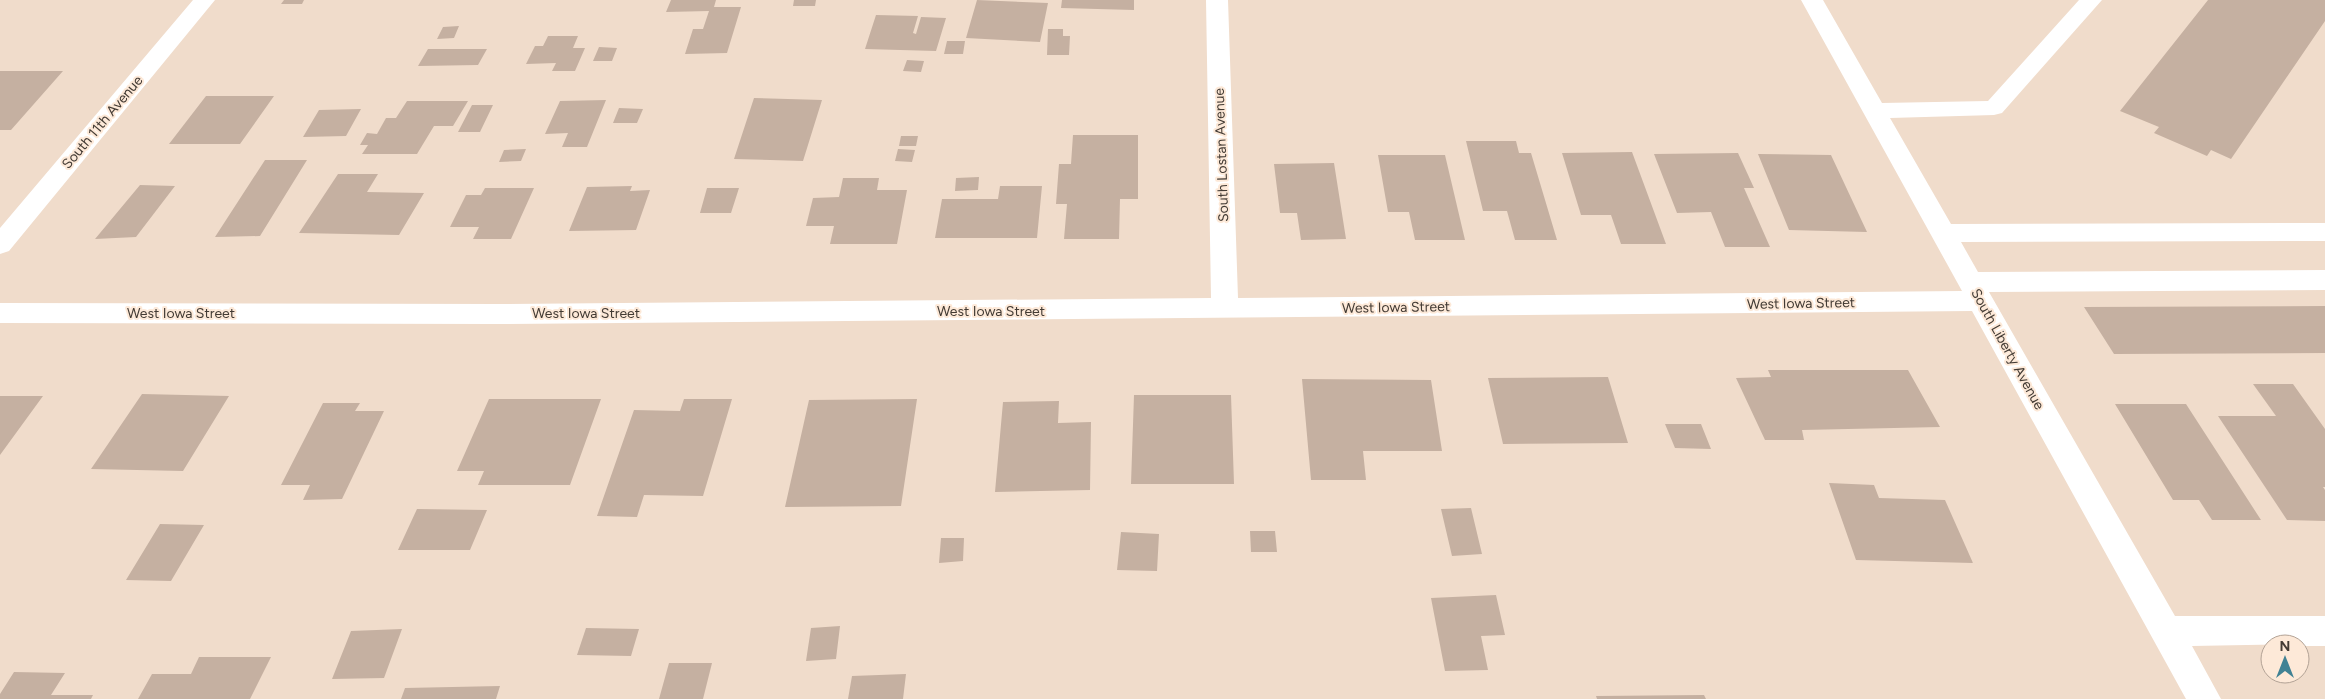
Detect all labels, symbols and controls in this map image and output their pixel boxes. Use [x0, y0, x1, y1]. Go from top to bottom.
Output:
street label: South 11th Avenue [58, 72, 147, 172]
street label: South Lostan Avenue [1211, 87, 1232, 222]
street label: South Liberty Avenue [1967, 286, 2048, 413]
street label: West Iowa Street [1747, 294, 1855, 313]
street label: West Iowa Street [1342, 298, 1450, 317]
street label: West Iowa Street [937, 303, 1045, 320]
street label: West Iowa Street [127, 305, 235, 322]
street label: West Iowa Street [532, 305, 640, 322]
north arrow [2260, 634, 2310, 684]
text: N [2280, 638, 2290, 655]

